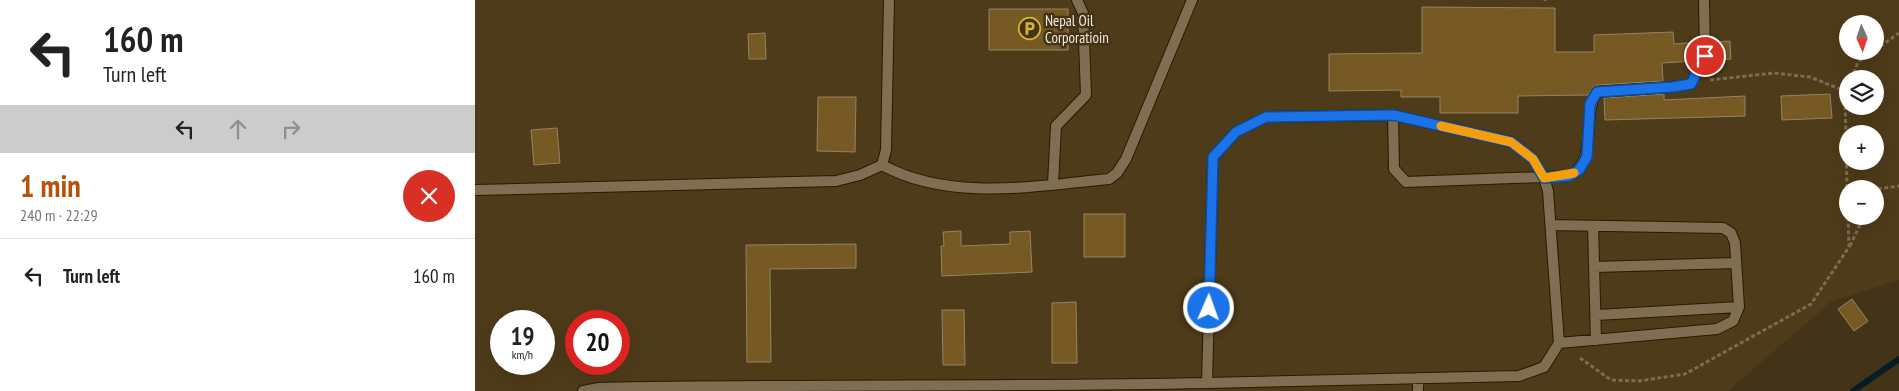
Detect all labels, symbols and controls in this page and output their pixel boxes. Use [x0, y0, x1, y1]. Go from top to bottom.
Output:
place label: Nepal Oil Corporatioin [1045, 11, 1109, 47]
north arrow [1839, 15, 1884, 60]
map controls [1839, 15, 1884, 225]
text: 160 m [103, 16, 184, 62]
parking icon: Nepal Oil Corporatioin [1017, 17, 1041, 41]
icon: left [20, 20, 85, 85]
pin [1684, 35, 1726, 77]
icon: arrive [1691, 42, 1719, 70]
text: Turn left [103, 60, 167, 88]
button: layers [1839, 70, 1884, 115]
icon: left [171, 115, 199, 143]
icon: ahead [224, 115, 252, 143]
icon: right [277, 115, 305, 143]
button: + [1839, 125, 1884, 170]
text: 1 min [20, 166, 81, 205]
button: close [403, 170, 455, 222]
button: − [1839, 180, 1884, 225]
text: 240 m · 22:29 [20, 205, 98, 225]
icon: left [20, 262, 48, 290]
text: Turn left [63, 264, 120, 288]
text: 160 m [413, 264, 455, 288]
position arrow [1182, 281, 1234, 333]
speed limit sign: 20 [565, 310, 630, 375]
text: 19 [511, 320, 534, 352]
text: km/h [512, 347, 533, 362]

